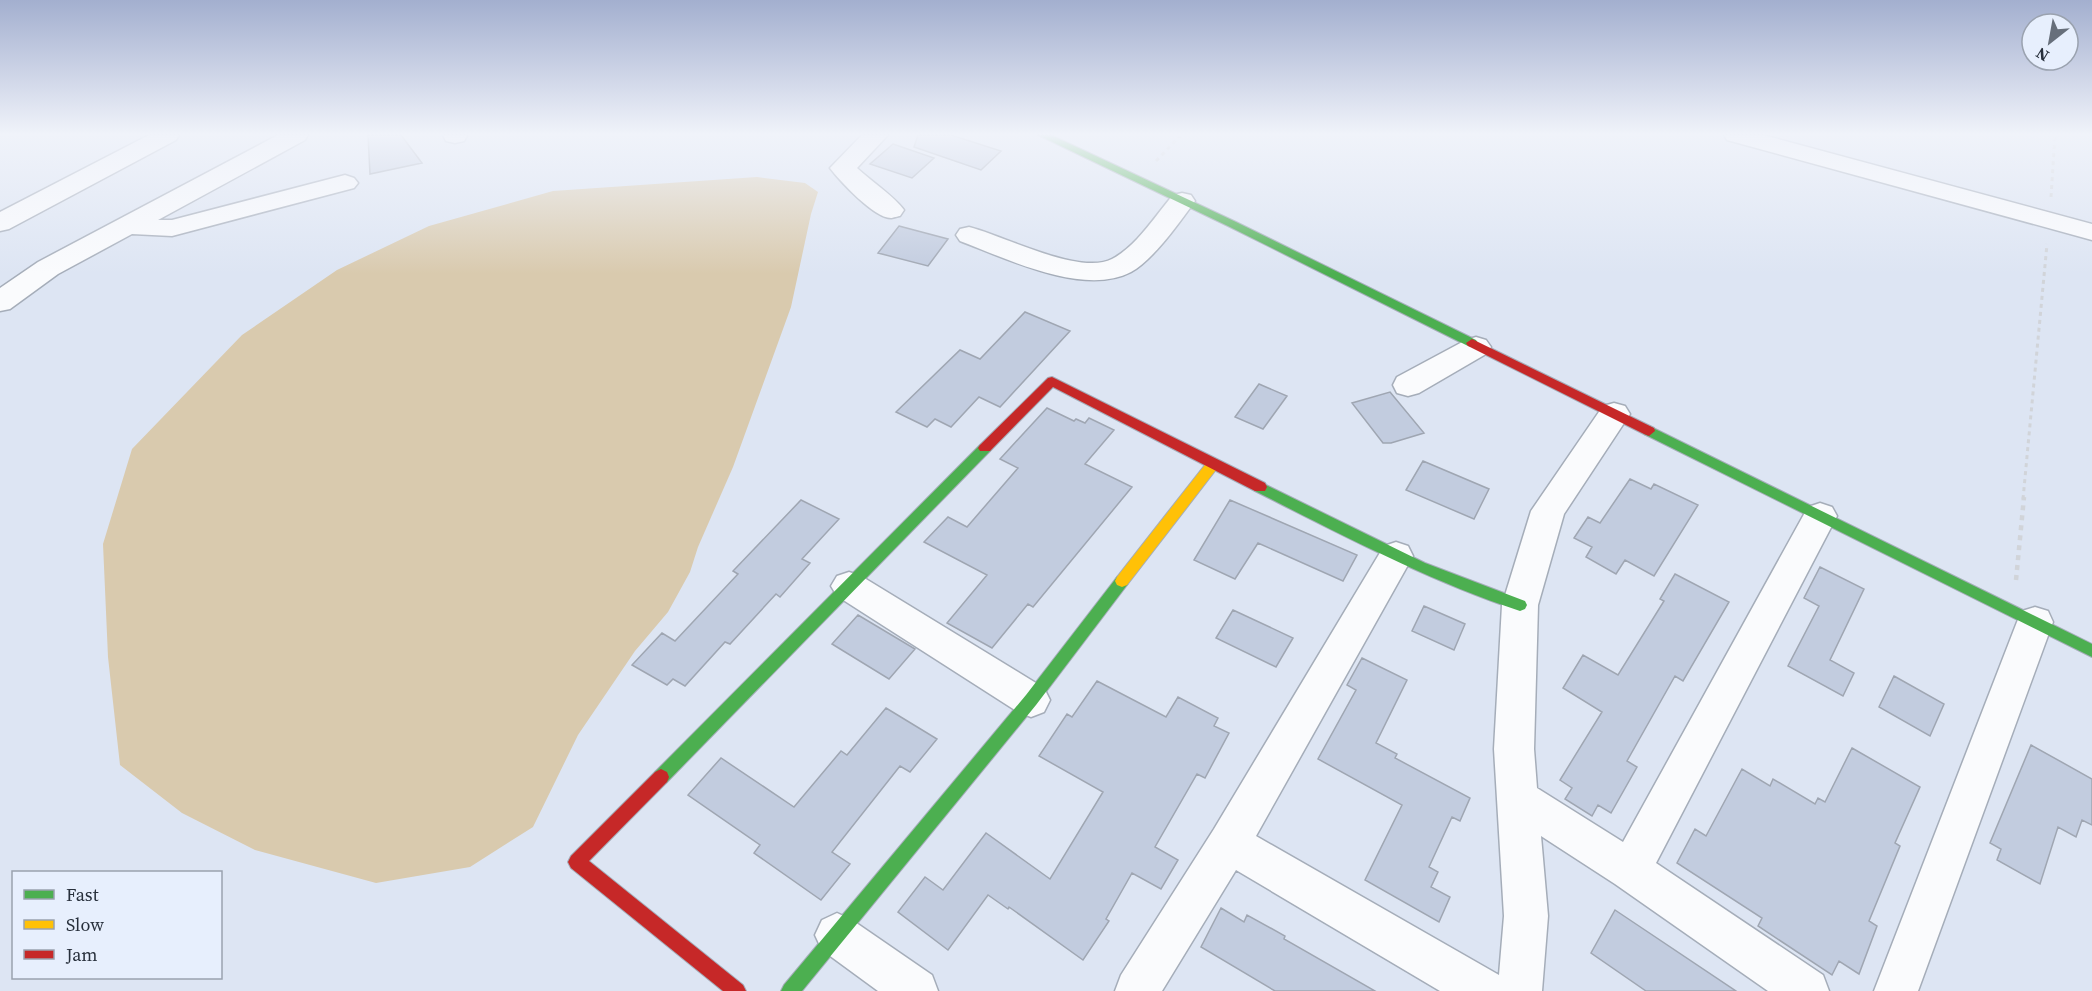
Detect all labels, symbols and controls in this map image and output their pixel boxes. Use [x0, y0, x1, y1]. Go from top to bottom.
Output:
north arrow [2020, 12, 2080, 72]
text: N [2031, 42, 2053, 67]
legend [12, 871, 222, 979]
text: Fast [66, 882, 99, 907]
text: Slow [66, 912, 104, 937]
text: Jam [65, 942, 98, 967]

